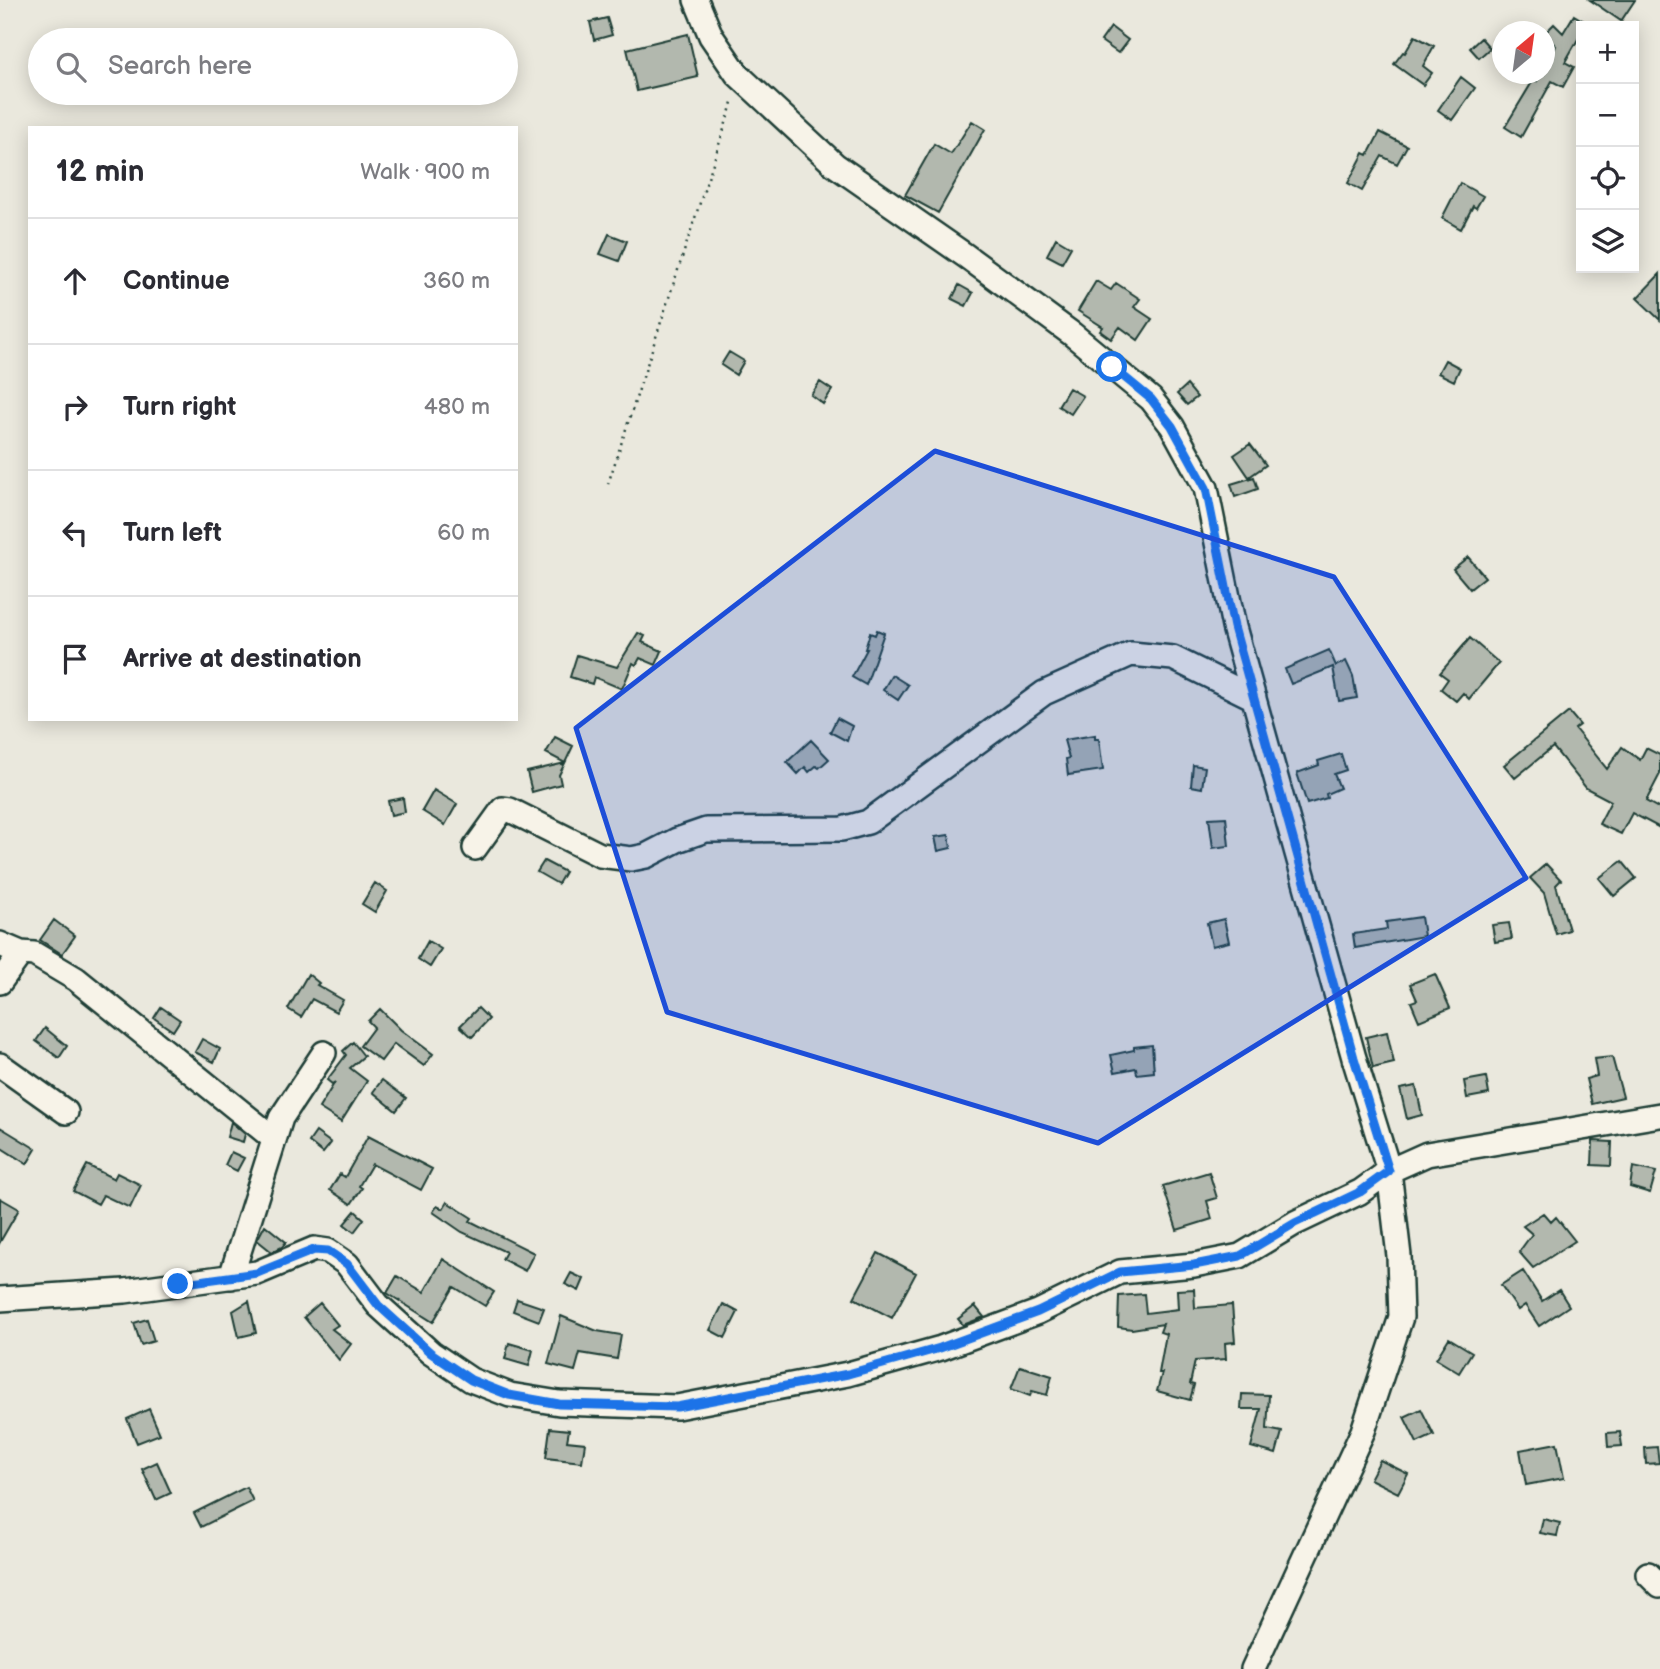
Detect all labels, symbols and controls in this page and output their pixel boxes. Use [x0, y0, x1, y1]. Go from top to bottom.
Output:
north arrow [1492, 21, 1555, 84]
map controls [1576, 21, 1639, 273]
button: + [1576, 21, 1639, 84]
search box [28, 28, 518, 105]
icon: search [52, 48, 90, 86]
text: Search here [108, 51, 252, 82]
button: − [1576, 84, 1639, 147]
button: locate [1576, 147, 1639, 210]
text: 12 min [56, 154, 144, 190]
text: Walk · 900 m [360, 158, 490, 186]
button: layers [1576, 210, 1639, 273]
icon: ahead [56, 262, 94, 300]
text: Continue [123, 266, 230, 297]
text: 360 m [423, 267, 490, 295]
route start [1096, 351, 1127, 382]
icon: right [56, 388, 94, 426]
text: Turn right [123, 392, 236, 423]
text: 480 m [424, 393, 490, 421]
icon: left [56, 514, 94, 552]
text: Turn left [123, 518, 222, 549]
text: 60 m [437, 519, 490, 547]
icon: arrive [56, 640, 94, 678]
text: Arrive at destination [123, 644, 362, 675]
route end [162, 1268, 193, 1299]

